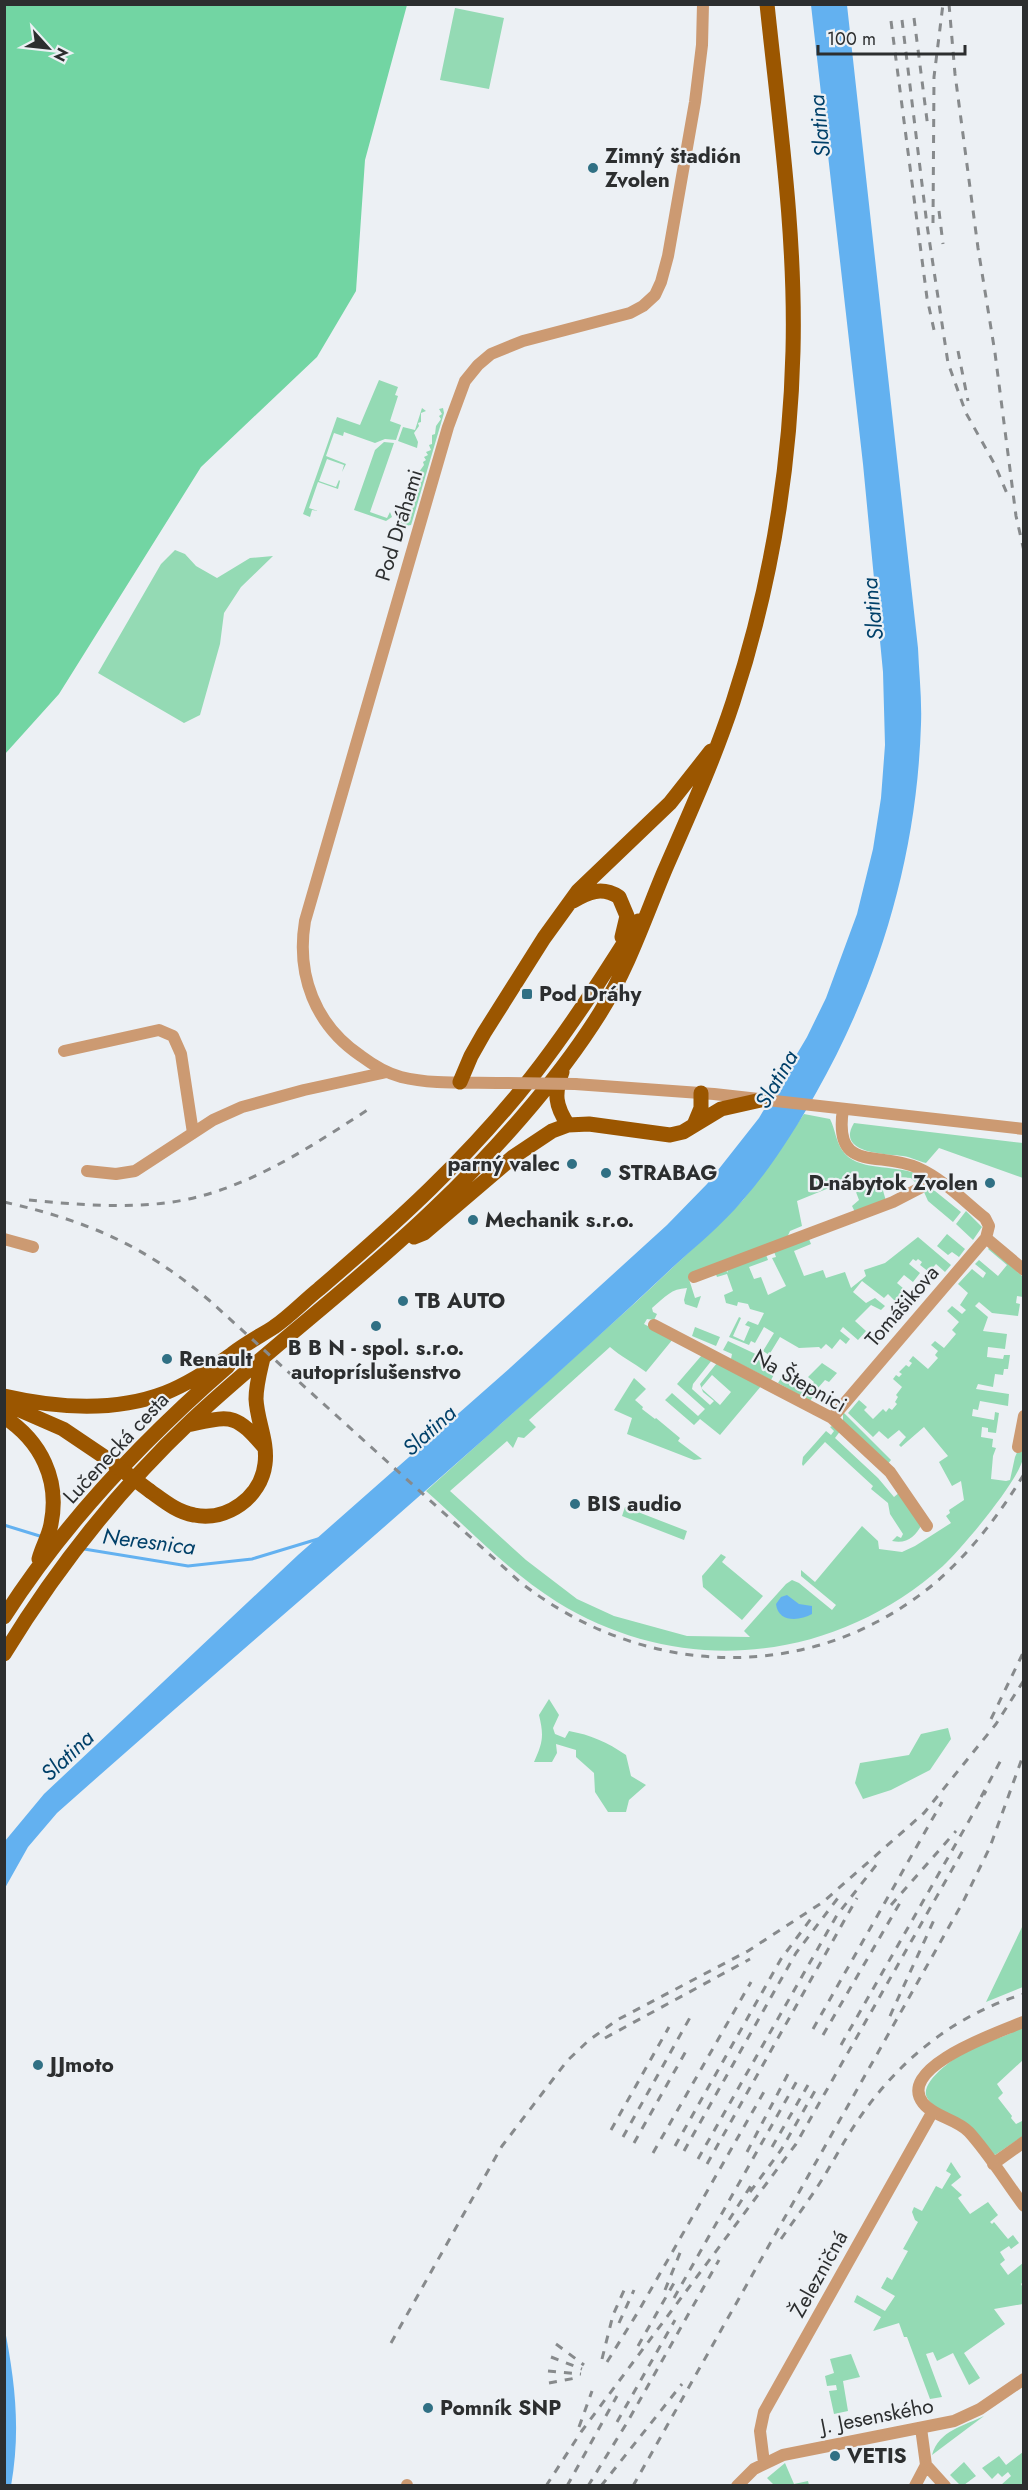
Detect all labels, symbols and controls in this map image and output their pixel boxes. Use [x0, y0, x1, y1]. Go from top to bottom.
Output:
north arrow [18, 18, 78, 78]
scale bar [818, 18, 965, 56]
text: 100 m [827, 26, 876, 52]
text: N [48, 44, 74, 65]
water label: Slatina [800, 93, 838, 159]
place label: Zimný štadión Zvolen [605, 141, 741, 195]
marker: Zimný štadión Zvolen [586, 161, 600, 175]
street label: Pod Dráhami [368, 466, 430, 584]
water label: Slatina [853, 576, 891, 642]
place label: Pod Dráhy [539, 979, 642, 1009]
marker: Pod Dráhy [520, 987, 534, 1001]
water label: Slatina [746, 1044, 806, 1114]
place label: parný valec [447, 1149, 560, 1179]
marker: parný valec [565, 1157, 579, 1171]
place label: STRABAG [618, 1158, 717, 1188]
marker: STRABAG [599, 1166, 613, 1180]
place label: D-nábytok Zvolen [808, 1168, 978, 1198]
marker: D-nábytok Zvolen [983, 1176, 997, 1190]
place label: Mechanik s.r.o. [485, 1205, 634, 1235]
marker: Mechanik s.r.o. [466, 1213, 480, 1227]
street label: Tomášikova [858, 1259, 946, 1353]
place label: TB AUTO [415, 1286, 505, 1316]
marker: TB AUTO [396, 1294, 410, 1308]
marker: B B N - spol. s.r.o. autopríslušenstvo [369, 1319, 383, 1333]
place label: B B N - spol. s.r.o. autopríslušenstvo [288, 1333, 464, 1387]
street label: Na Štepnici [747, 1342, 853, 1420]
place label: Renault [179, 1344, 253, 1374]
marker: Renault [160, 1352, 174, 1366]
street label: Lučenecká cesta [56, 1385, 176, 1511]
water label: Slatina [395, 1397, 463, 1463]
place label: BIS audio [587, 1489, 682, 1519]
marker: BIS audio [568, 1497, 582, 1511]
water label: Neresnica [101, 1519, 197, 1563]
water label: Slatina [33, 1722, 101, 1788]
place label: JJmoto [46, 2050, 114, 2080]
marker: JJmoto [31, 2058, 45, 2072]
street label: Železničná [783, 2225, 855, 2323]
street label: J. Jesenského [815, 2390, 936, 2442]
place label: Pomník SNP [440, 2393, 561, 2423]
marker: Pomník SNP [421, 2401, 435, 2415]
place label: VETIS [846, 2441, 907, 2471]
marker: VETIS [828, 2449, 842, 2463]

